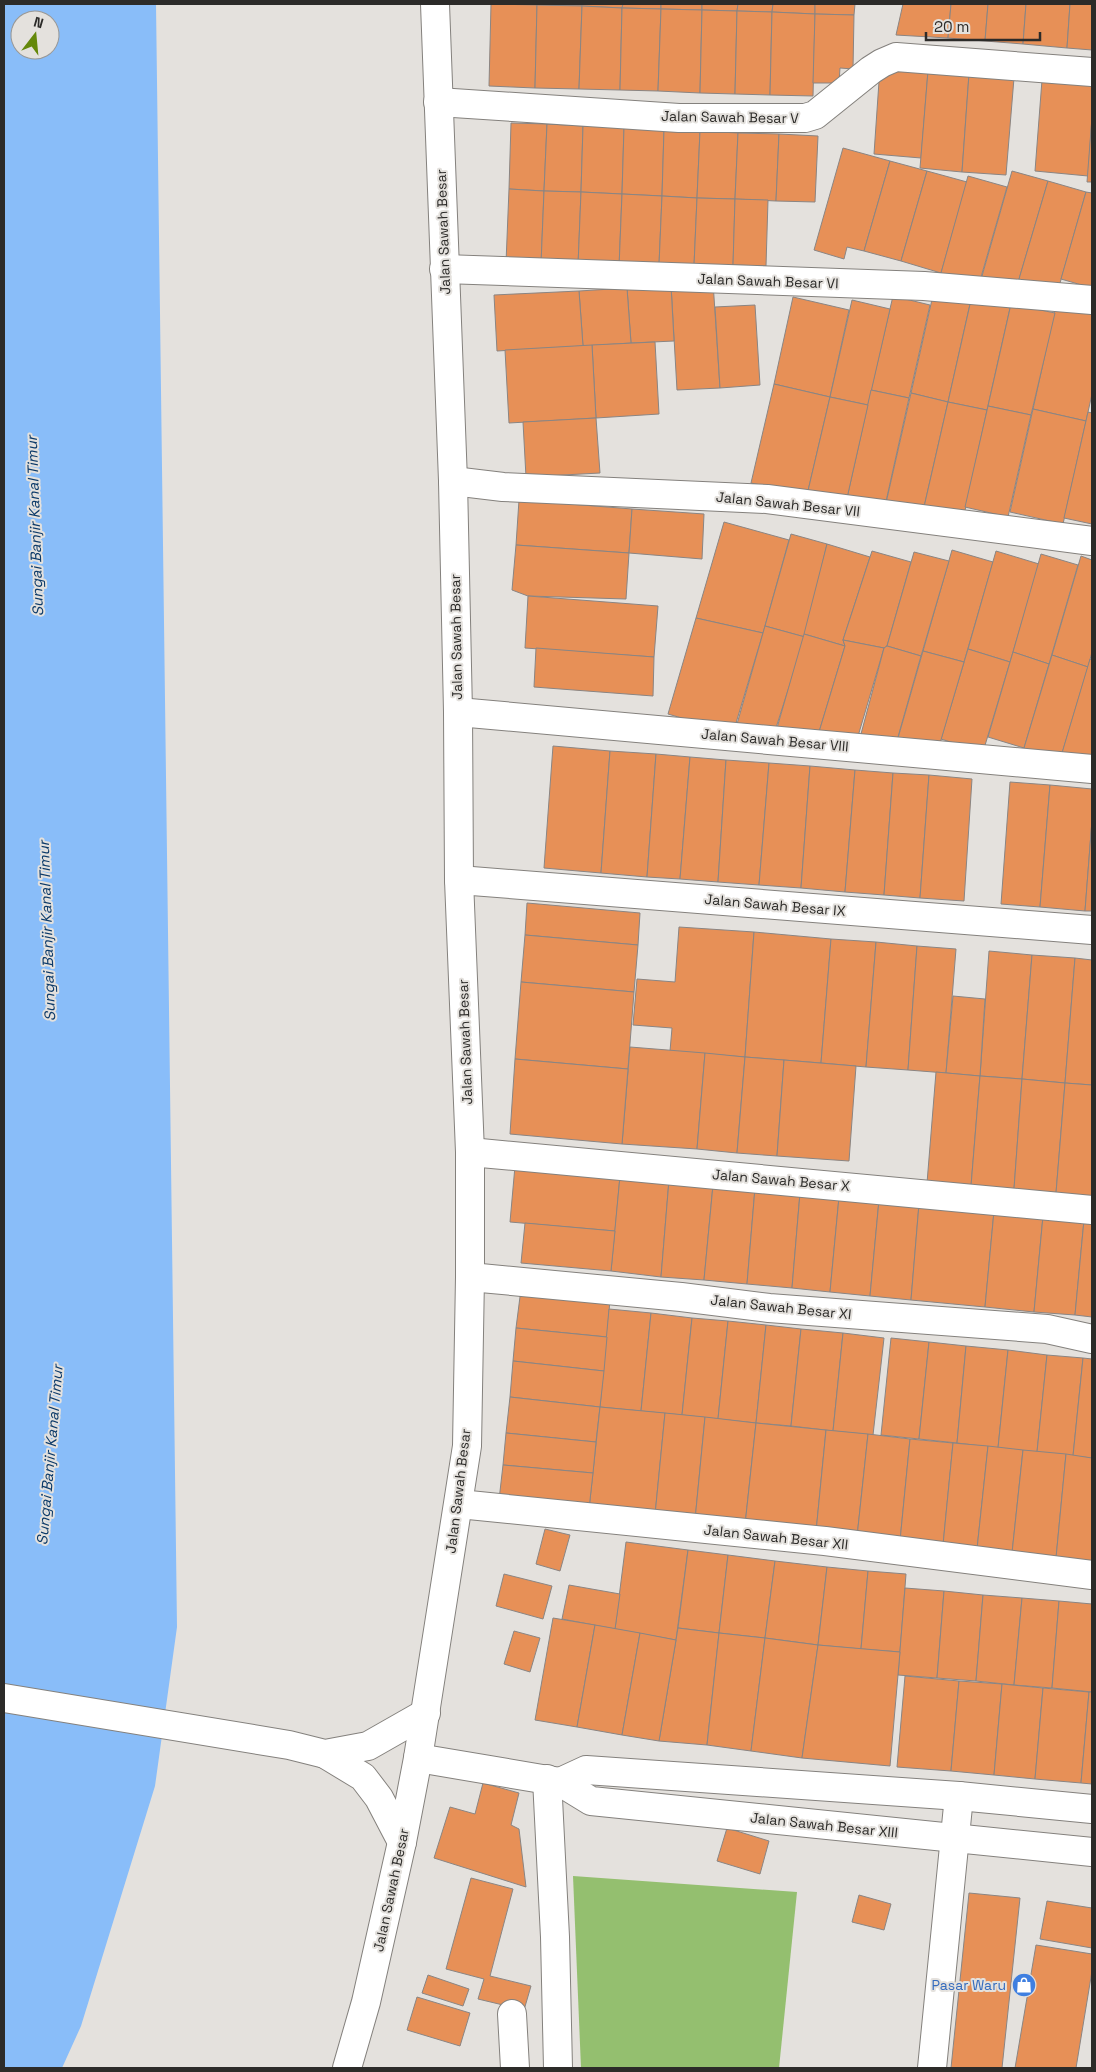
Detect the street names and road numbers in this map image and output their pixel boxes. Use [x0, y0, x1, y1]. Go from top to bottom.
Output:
street label: Jalan Sawah Besar V [661, 107, 799, 127]
street label: Jalan Sawah Besar [432, 169, 454, 295]
street label: Jalan Sawah Besar VI [697, 270, 839, 292]
street label: Jalan Sawah Besar VII [715, 487, 861, 521]
street label: Jalan Sawah Besar [446, 574, 466, 700]
street label: Jalan Sawah Besar VIII [700, 725, 850, 755]
street label: Jalan Sawah Besar IX [704, 890, 846, 920]
street label: Jalan Sawah Besar [454, 979, 476, 1105]
street label: Jalan Sawah Besar X [711, 1165, 851, 1195]
street label: Jalan Sawah Besar XI [710, 1291, 852, 1323]
street label: Jalan Sawah Besar [441, 1428, 475, 1554]
street label: Jalan Sawah Besar XII [703, 1520, 849, 1554]
street label: Jalan Sawah Besar XIII [749, 1808, 899, 1842]
street label: Jalan Sawah Besar [369, 1827, 413, 1953]

